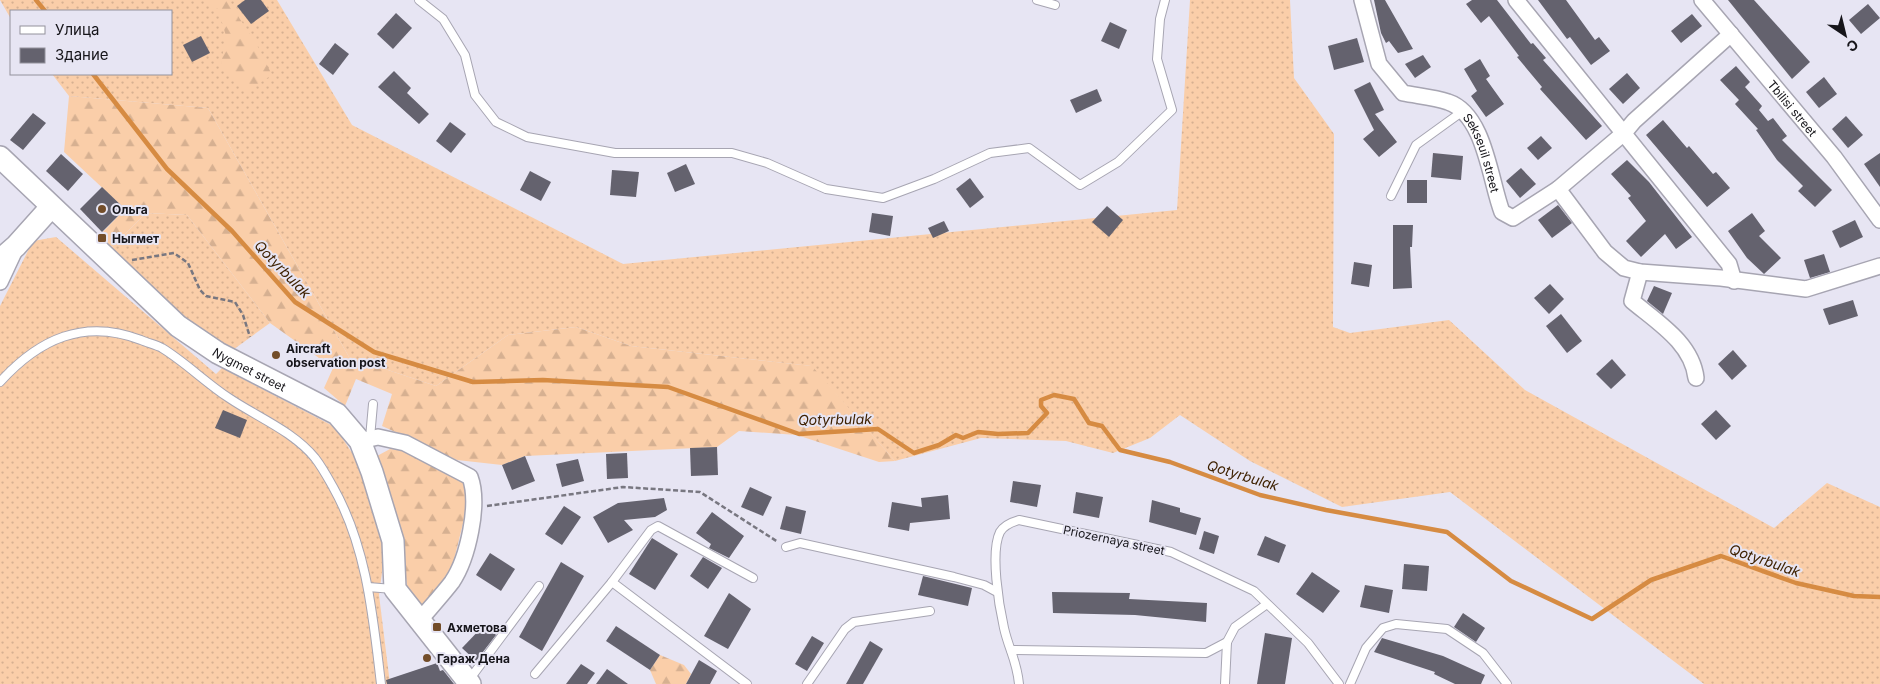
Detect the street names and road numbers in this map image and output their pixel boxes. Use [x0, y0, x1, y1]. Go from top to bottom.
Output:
street label: Tbilisi street [1765, 77, 1821, 139]
street label: Sekseuil street [1460, 110, 1503, 194]
street label: Nygmet street [210, 344, 289, 394]
street label: Priozernaya street [1062, 522, 1166, 558]

